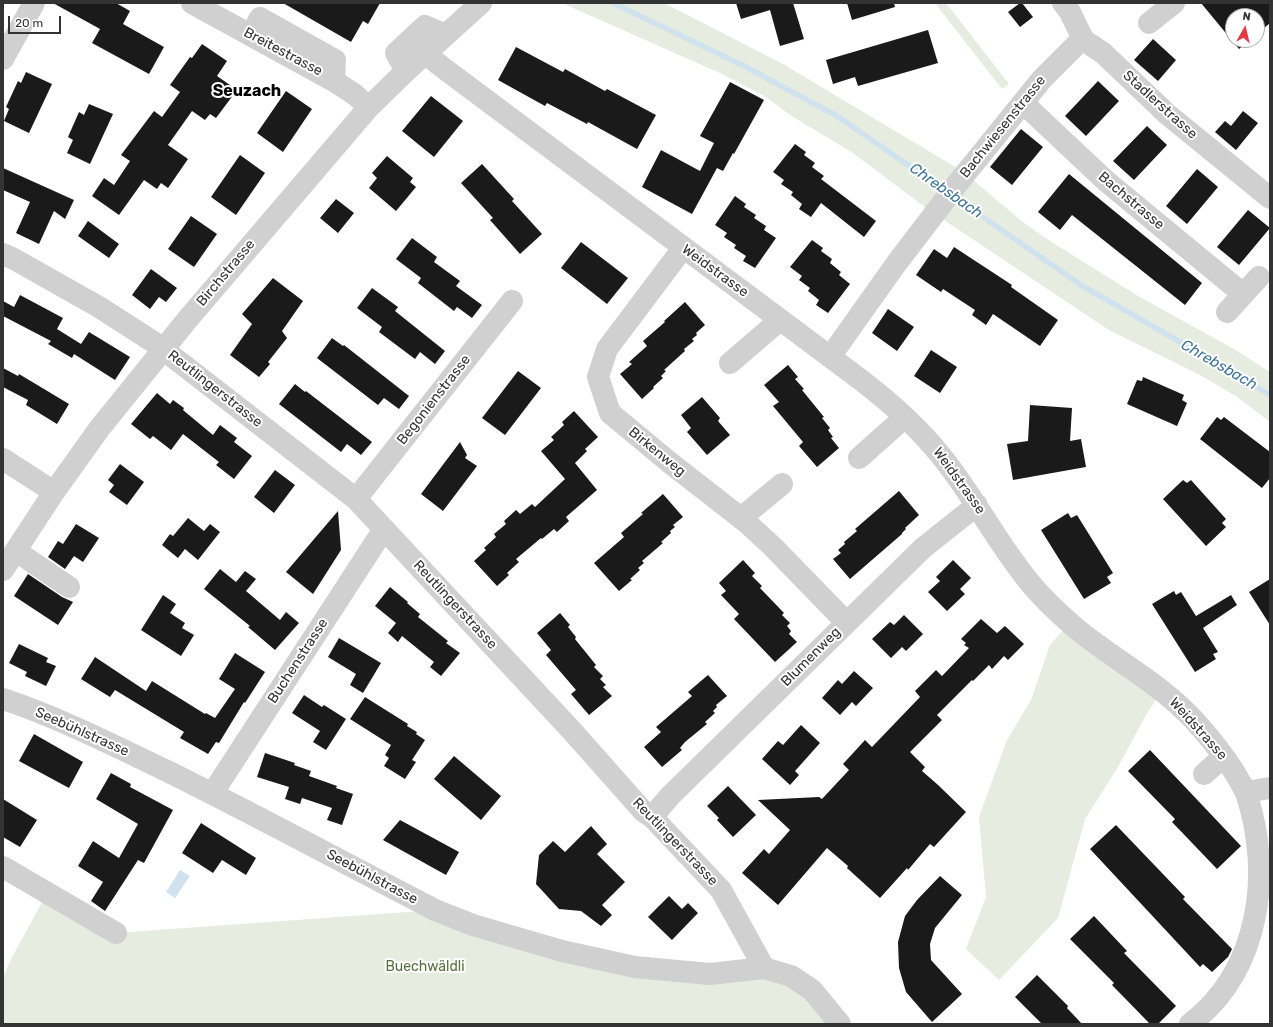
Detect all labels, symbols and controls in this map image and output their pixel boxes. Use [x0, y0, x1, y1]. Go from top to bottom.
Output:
scale bar [10, 8, 63, 34]
north arrow [1225, 8, 1265, 48]
text: N [1242, 10, 1251, 24]
text: 20 m [15, 16, 43, 30]
street label: Breitestrasse [241, 24, 325, 80]
street label: Stadlerstrasse [1119, 67, 1201, 143]
street label: Bachwiesenstrasse [957, 72, 1049, 182]
district label: Seuzach [213, 81, 281, 101]
water label: Chrebsbach [906, 159, 986, 223]
street label: Bachstrasse [1095, 169, 1167, 233]
street label: Birchstrasse [193, 236, 259, 310]
street label: Weidstrasse [678, 241, 752, 301]
water label: Chrebsbach [1178, 336, 1260, 394]
street label: Reutlingerstrasse [164, 347, 266, 431]
street label: Begonienstrasse [394, 352, 474, 448]
street label: Birkenweg [625, 424, 689, 480]
street label: Weidstrasse [929, 444, 989, 518]
street label: Reutlingerstrasse [410, 557, 500, 653]
street label: Buchenstrasse [264, 615, 332, 707]
street label: Blumenweg [778, 624, 844, 690]
street label: Weidstrasse [1166, 694, 1230, 764]
street label: Seebühlstrasse [33, 704, 131, 760]
street label: Reutlingerstrasse [629, 795, 721, 889]
street label: Seebühlstrasse [324, 846, 420, 908]
park label: Buechwäldli [385, 959, 465, 975]

